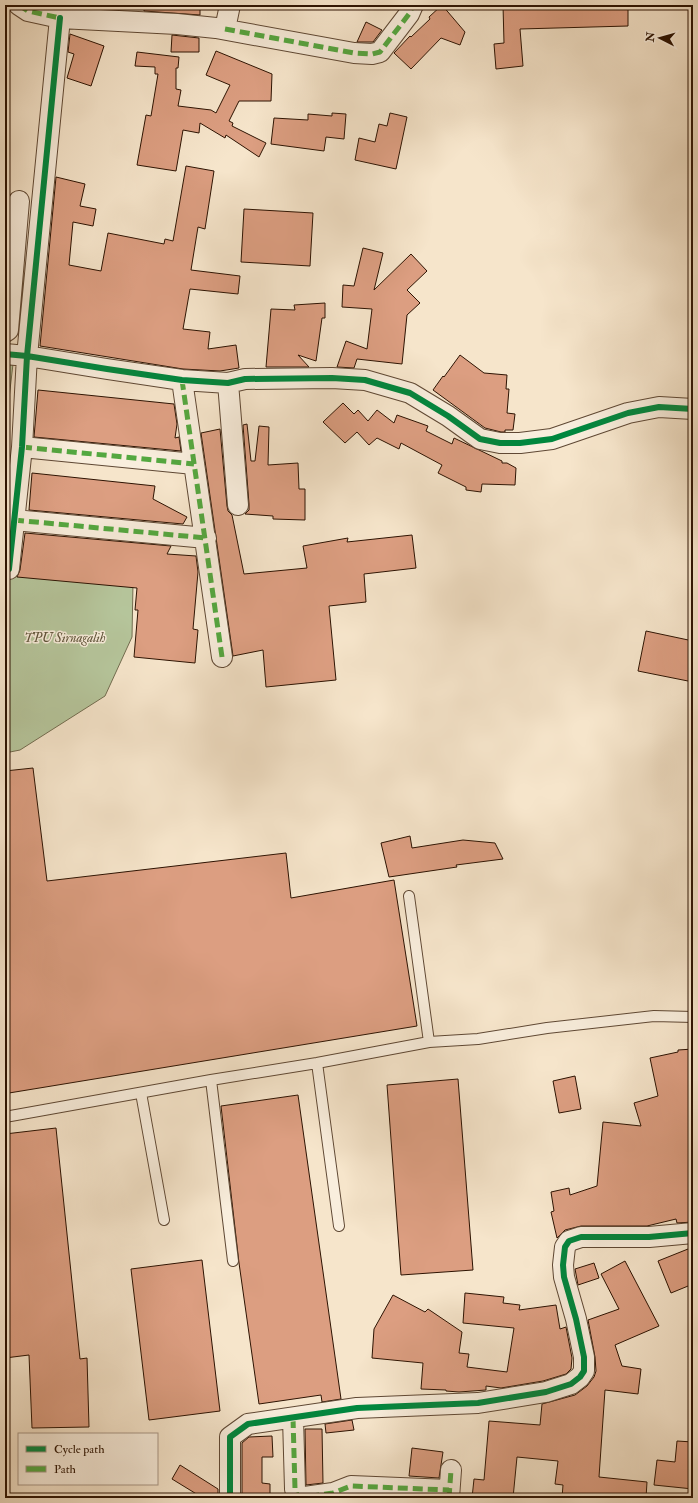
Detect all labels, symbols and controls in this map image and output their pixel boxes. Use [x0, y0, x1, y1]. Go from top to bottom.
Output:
north arrow [640, 18, 680, 58]
text: N [643, 30, 658, 44]
park label: TPU Sirnagalih [24, 630, 106, 646]
legend [18, 1433, 158, 1485]
text: Cycle path [54, 1442, 105, 1457]
text: Path [54, 1462, 77, 1477]

